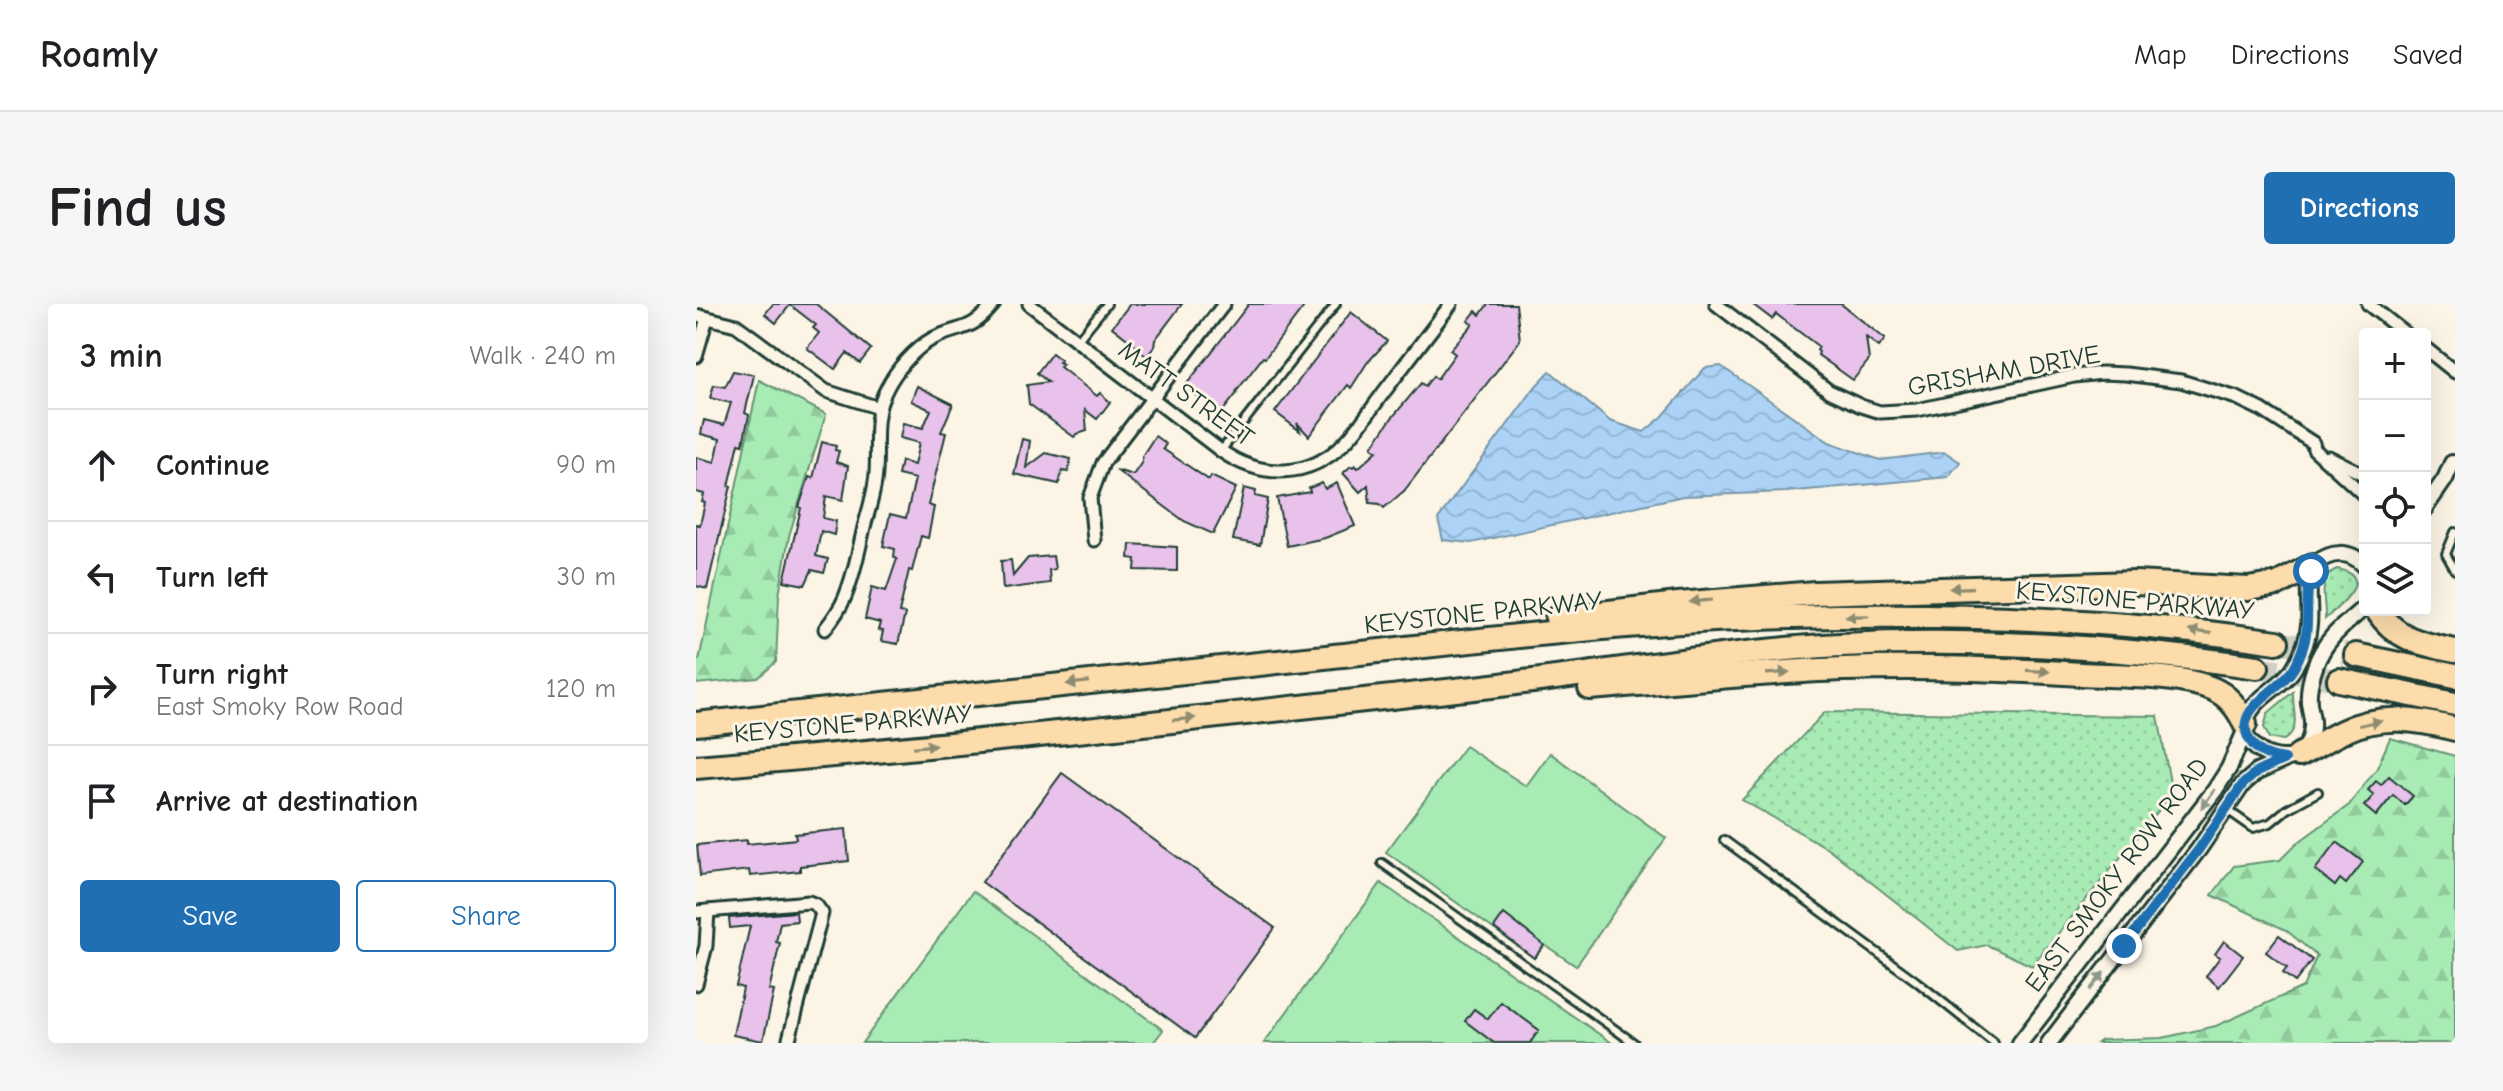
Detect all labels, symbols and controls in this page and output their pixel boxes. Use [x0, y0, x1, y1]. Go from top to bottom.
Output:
text: Roamly [40, 33, 158, 77]
text: Map [2134, 39, 2187, 71]
text: Directions [2231, 39, 2349, 71]
text: Saved [2393, 39, 2463, 71]
button: Directions [2264, 172, 2455, 244]
text: Find us [48, 176, 227, 240]
map controls [2359, 328, 2431, 616]
button: + [2359, 328, 2431, 400]
street label: MATT STREET [1113, 335, 1260, 453]
text: 3 min [80, 336, 163, 376]
street label: GRISHAM DRIVE [1906, 339, 2102, 403]
text: Walk · 240 m [470, 341, 616, 371]
button: − [2359, 400, 2431, 472]
icon: ahead [80, 443, 124, 487]
text: Continue [156, 448, 270, 483]
text: 90 m [556, 450, 616, 480]
button: locate [2359, 472, 2431, 544]
button: layers [2359, 544, 2431, 616]
route start [2293, 553, 2329, 589]
icon: left [80, 555, 124, 599]
text: Turn left [156, 560, 268, 595]
text: 30 m [557, 562, 616, 592]
street label: KEYSTONE PARKWAY [2015, 576, 2256, 626]
one-way arrow [1948, 582, 1973, 595]
street label: KEYSTONE PARKWAY [1362, 586, 1604, 640]
one-way arrow [1688, 595, 1713, 608]
one-way arrow [1844, 610, 1869, 623]
one-way arrow [2187, 625, 2212, 638]
text: Turn right [156, 657, 288, 692]
one-way arrow [2026, 665, 2051, 678]
one-way arrow [1766, 666, 1791, 679]
icon: right [80, 667, 124, 711]
text: 120 m [546, 674, 616, 704]
one-way arrow [1066, 676, 1091, 689]
text: East Smoky Row Road [156, 692, 404, 722]
street label: KEYSTONE PARKWAY [733, 699, 974, 749]
one-way arrow [1172, 712, 1197, 725]
one-way arrow [2357, 716, 2382, 729]
one-way arrow [913, 740, 938, 753]
street label: EAST SMOKY ROW ROAD [2019, 752, 2215, 998]
icon: arrive [80, 779, 124, 823]
text: Arrive at destination [156, 784, 418, 819]
one-way arrow [2201, 789, 2216, 810]
button: Save [80, 880, 340, 952]
button: Share [356, 880, 616, 952]
route end [2106, 928, 2142, 964]
one-way arrow [2089, 971, 2105, 991]

